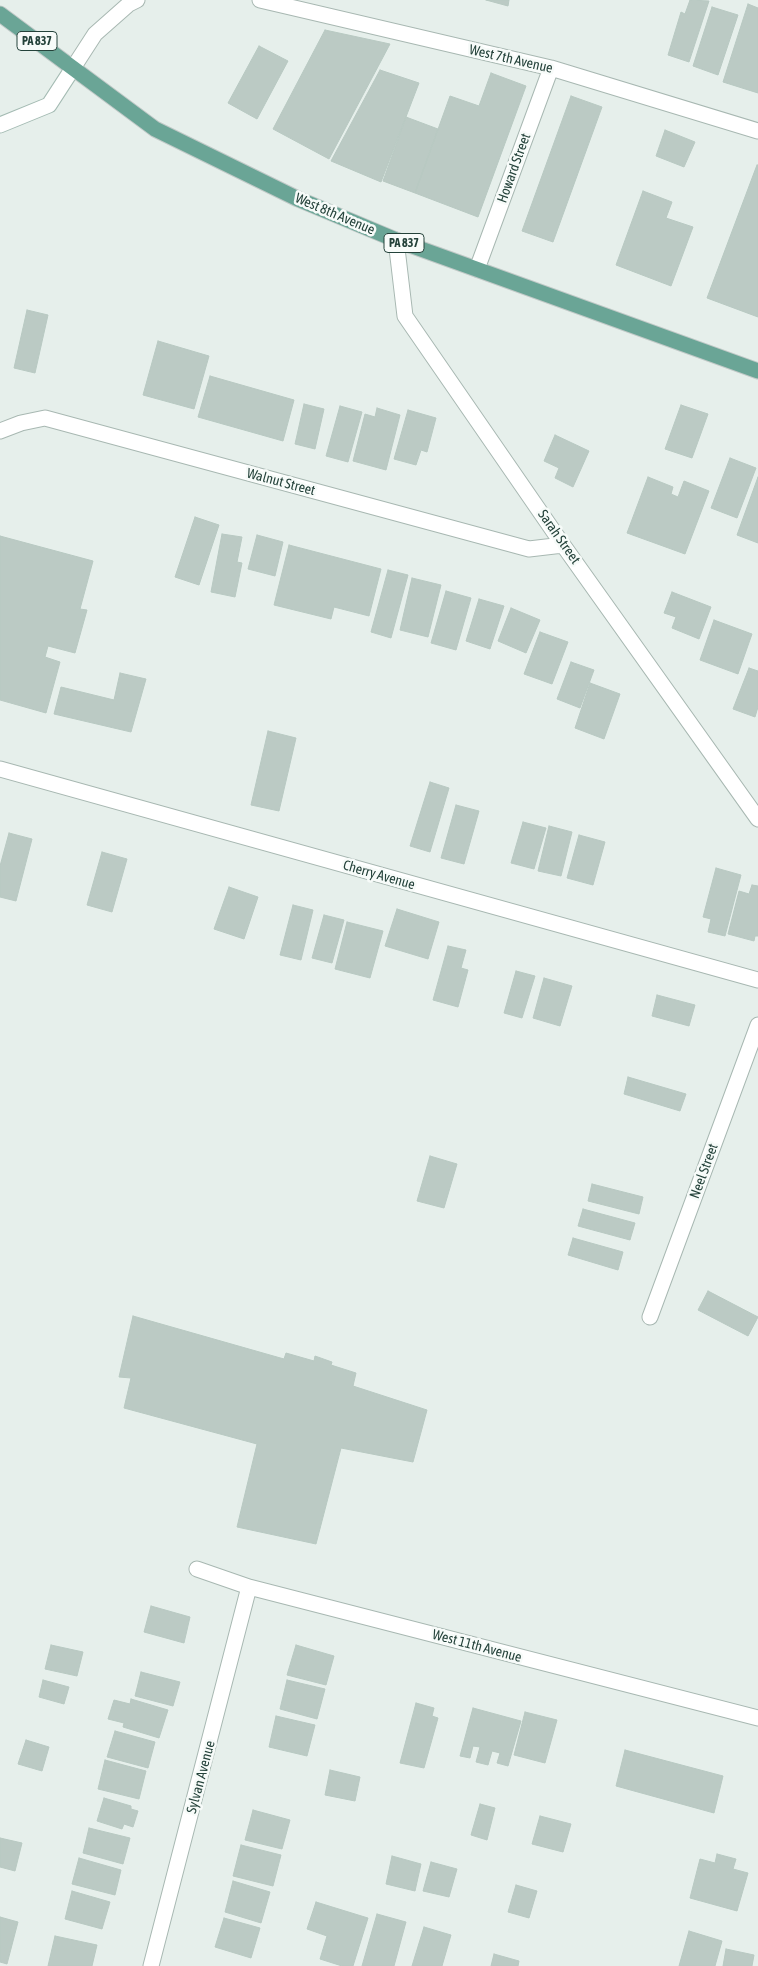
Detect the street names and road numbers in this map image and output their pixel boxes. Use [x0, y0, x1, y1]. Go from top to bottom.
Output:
road number: PA 837 [17, 31, 57, 50]
street label: West 7th Avenue [468, 41, 554, 77]
street label: Howard Street [494, 131, 534, 205]
street label: West 8th Avenue [293, 190, 377, 238]
road number: PA 837 [384, 234, 424, 252]
street label: Walnut Street [245, 465, 317, 499]
street label: Sarah Street [534, 507, 584, 567]
street label: Cherry Avenue [341, 857, 417, 893]
street label: Neel Street [686, 1141, 722, 1201]
street label: West 11th Avenue [431, 1626, 523, 1666]
street label: Sylvan Avenue [183, 1739, 219, 1815]

